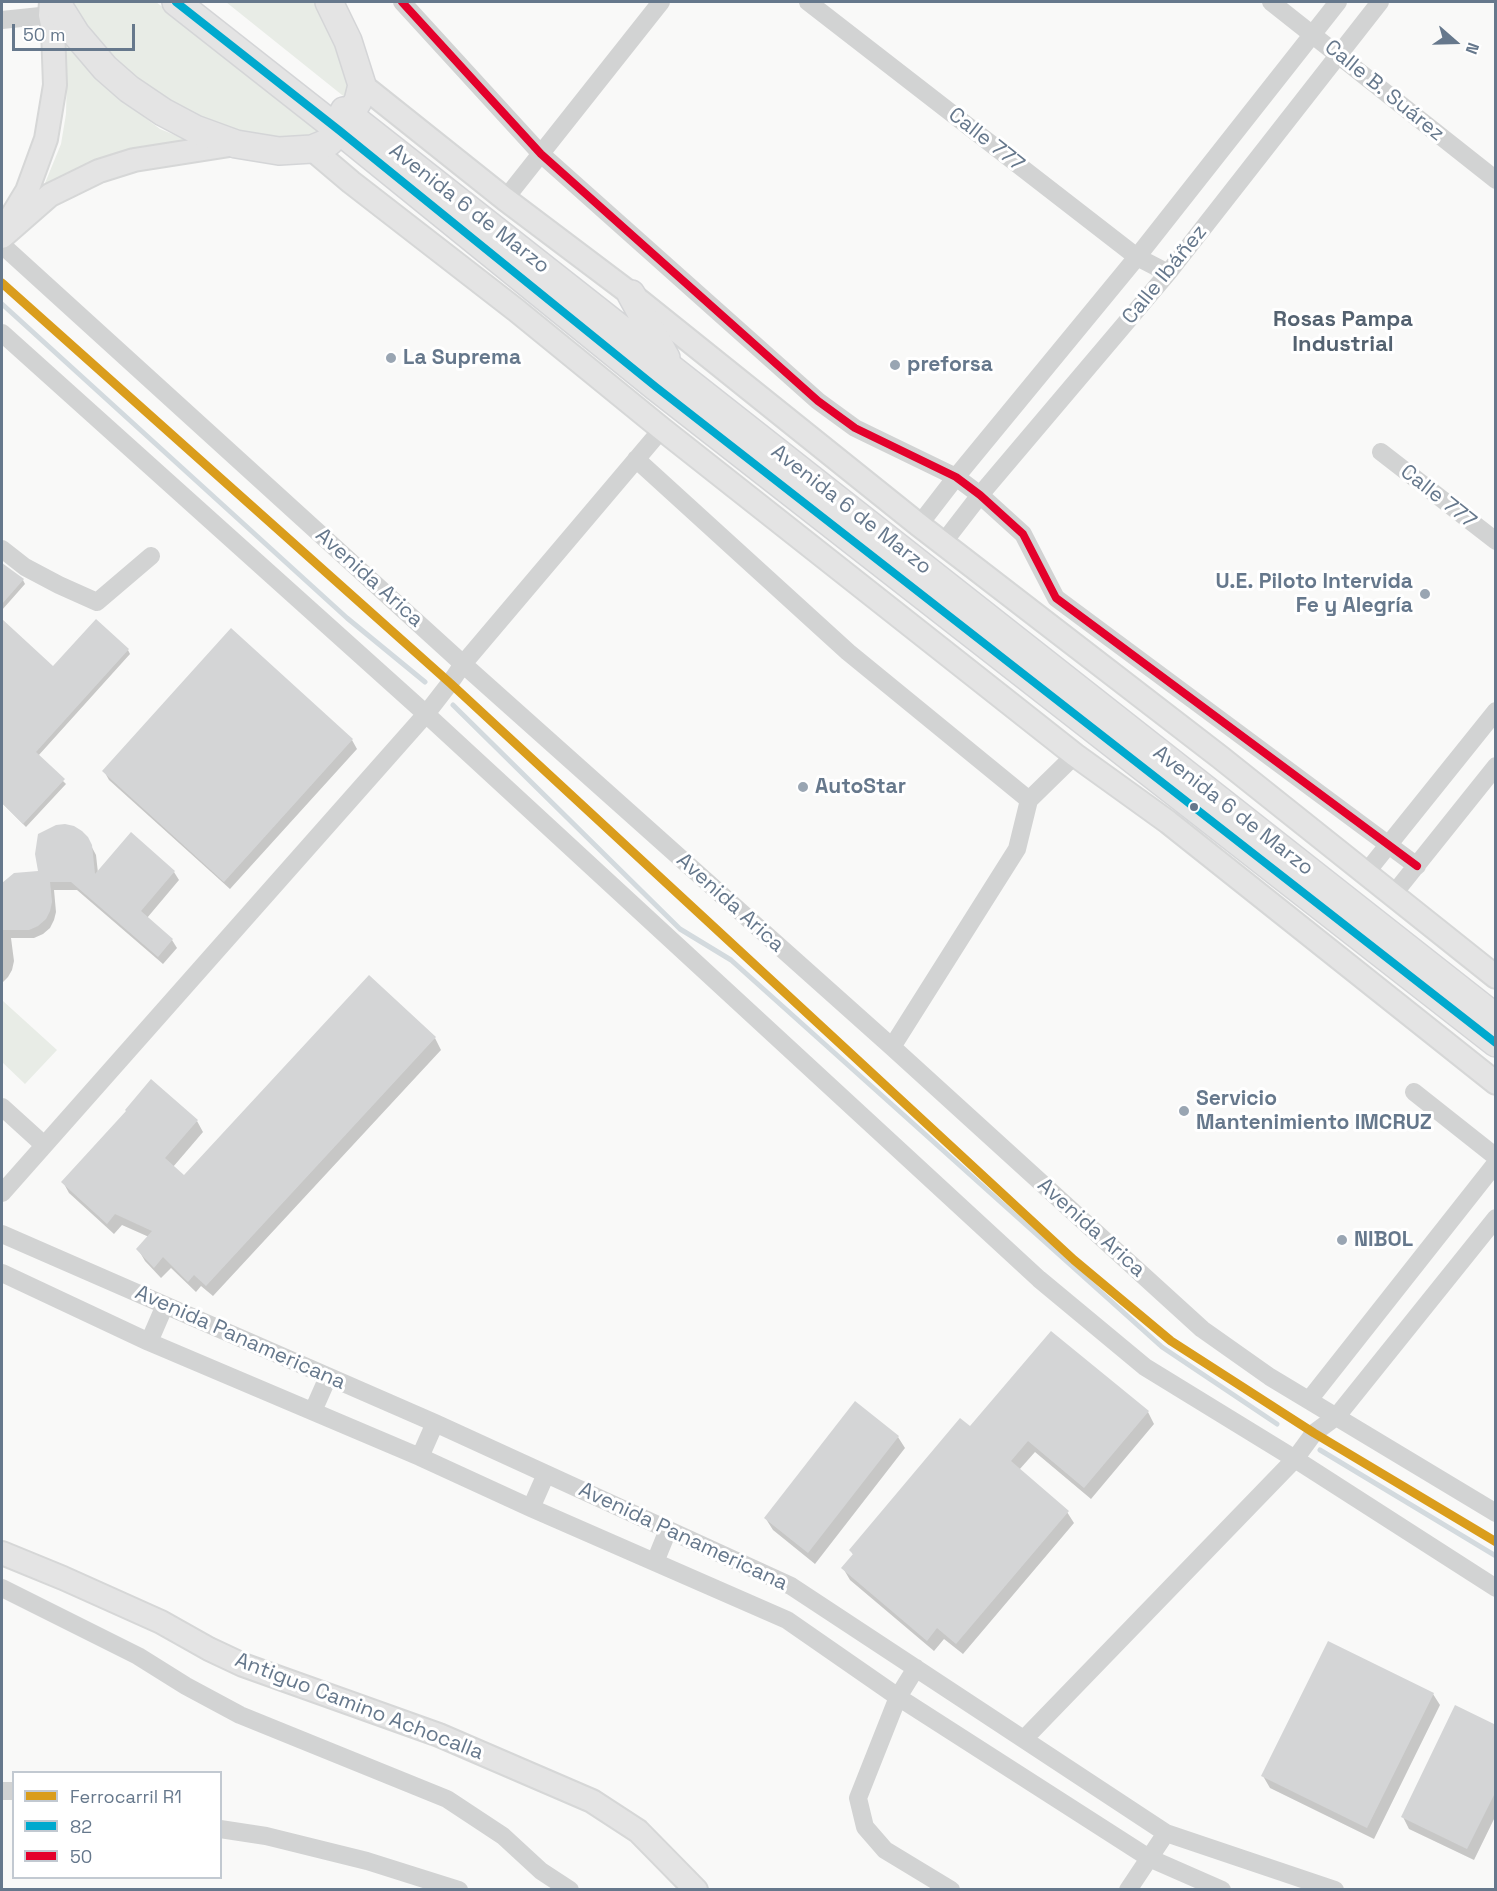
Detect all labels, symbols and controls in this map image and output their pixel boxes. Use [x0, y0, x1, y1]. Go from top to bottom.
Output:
scale bar [15, 12, 138, 50]
north arrow [1425, 12, 1485, 72]
text: 50 m [23, 23, 65, 46]
street label: Calle B. Suárez [1319, 35, 1449, 147]
text: N [1461, 40, 1484, 57]
street label: Calle 777 [943, 103, 1029, 177]
street label: Avenida 6 de Marzo [384, 139, 554, 279]
street label: Calle Ibáñez [1117, 220, 1213, 330]
district label: Rosas Pampa Industrial [1273, 307, 1413, 358]
place label: La Suprema [403, 345, 521, 371]
marker: La Suprema [384, 351, 398, 365]
place label: preforsa [907, 352, 993, 378]
marker: preforsa [888, 358, 902, 372]
street label: Avenida 6 de Marzo [766, 440, 936, 580]
street label: Calle 777 [1395, 460, 1481, 534]
street label: Avenida Arica [310, 523, 428, 633]
place label: U.E. Piloto Intervida Fe y Alegría [1215, 569, 1413, 619]
marker: U.E. Piloto Intervida Fe y Alegría [1418, 587, 1432, 601]
street label: Avenida 6 de Marzo [1148, 741, 1318, 881]
place label: AutoStar [815, 774, 906, 800]
marker: AutoStar [796, 780, 810, 794]
unlabelled marker [1188, 801, 1200, 813]
street label: Avenida Arica [671, 848, 789, 958]
place label: Servicio Mantenimiento IMCRUZ [1196, 1086, 1432, 1136]
marker: Servicio Mantenimiento IMCRUZ [1177, 1104, 1191, 1118]
street label: Avenida Arica [1032, 1173, 1150, 1283]
place label: NIBOL [1354, 1227, 1413, 1253]
marker: NIBOL [1335, 1233, 1349, 1247]
street label: Avenida Panamericana [131, 1280, 349, 1396]
street label: Avenida Panamericana [574, 1477, 792, 1597]
street label: Antiguo Camino Achocalla [231, 1648, 487, 1766]
legend [12, 1771, 222, 1879]
text: Ferrocarril R1 [70, 1785, 182, 1808]
text: 82 [70, 1815, 92, 1838]
text: 50 [70, 1845, 92, 1868]

